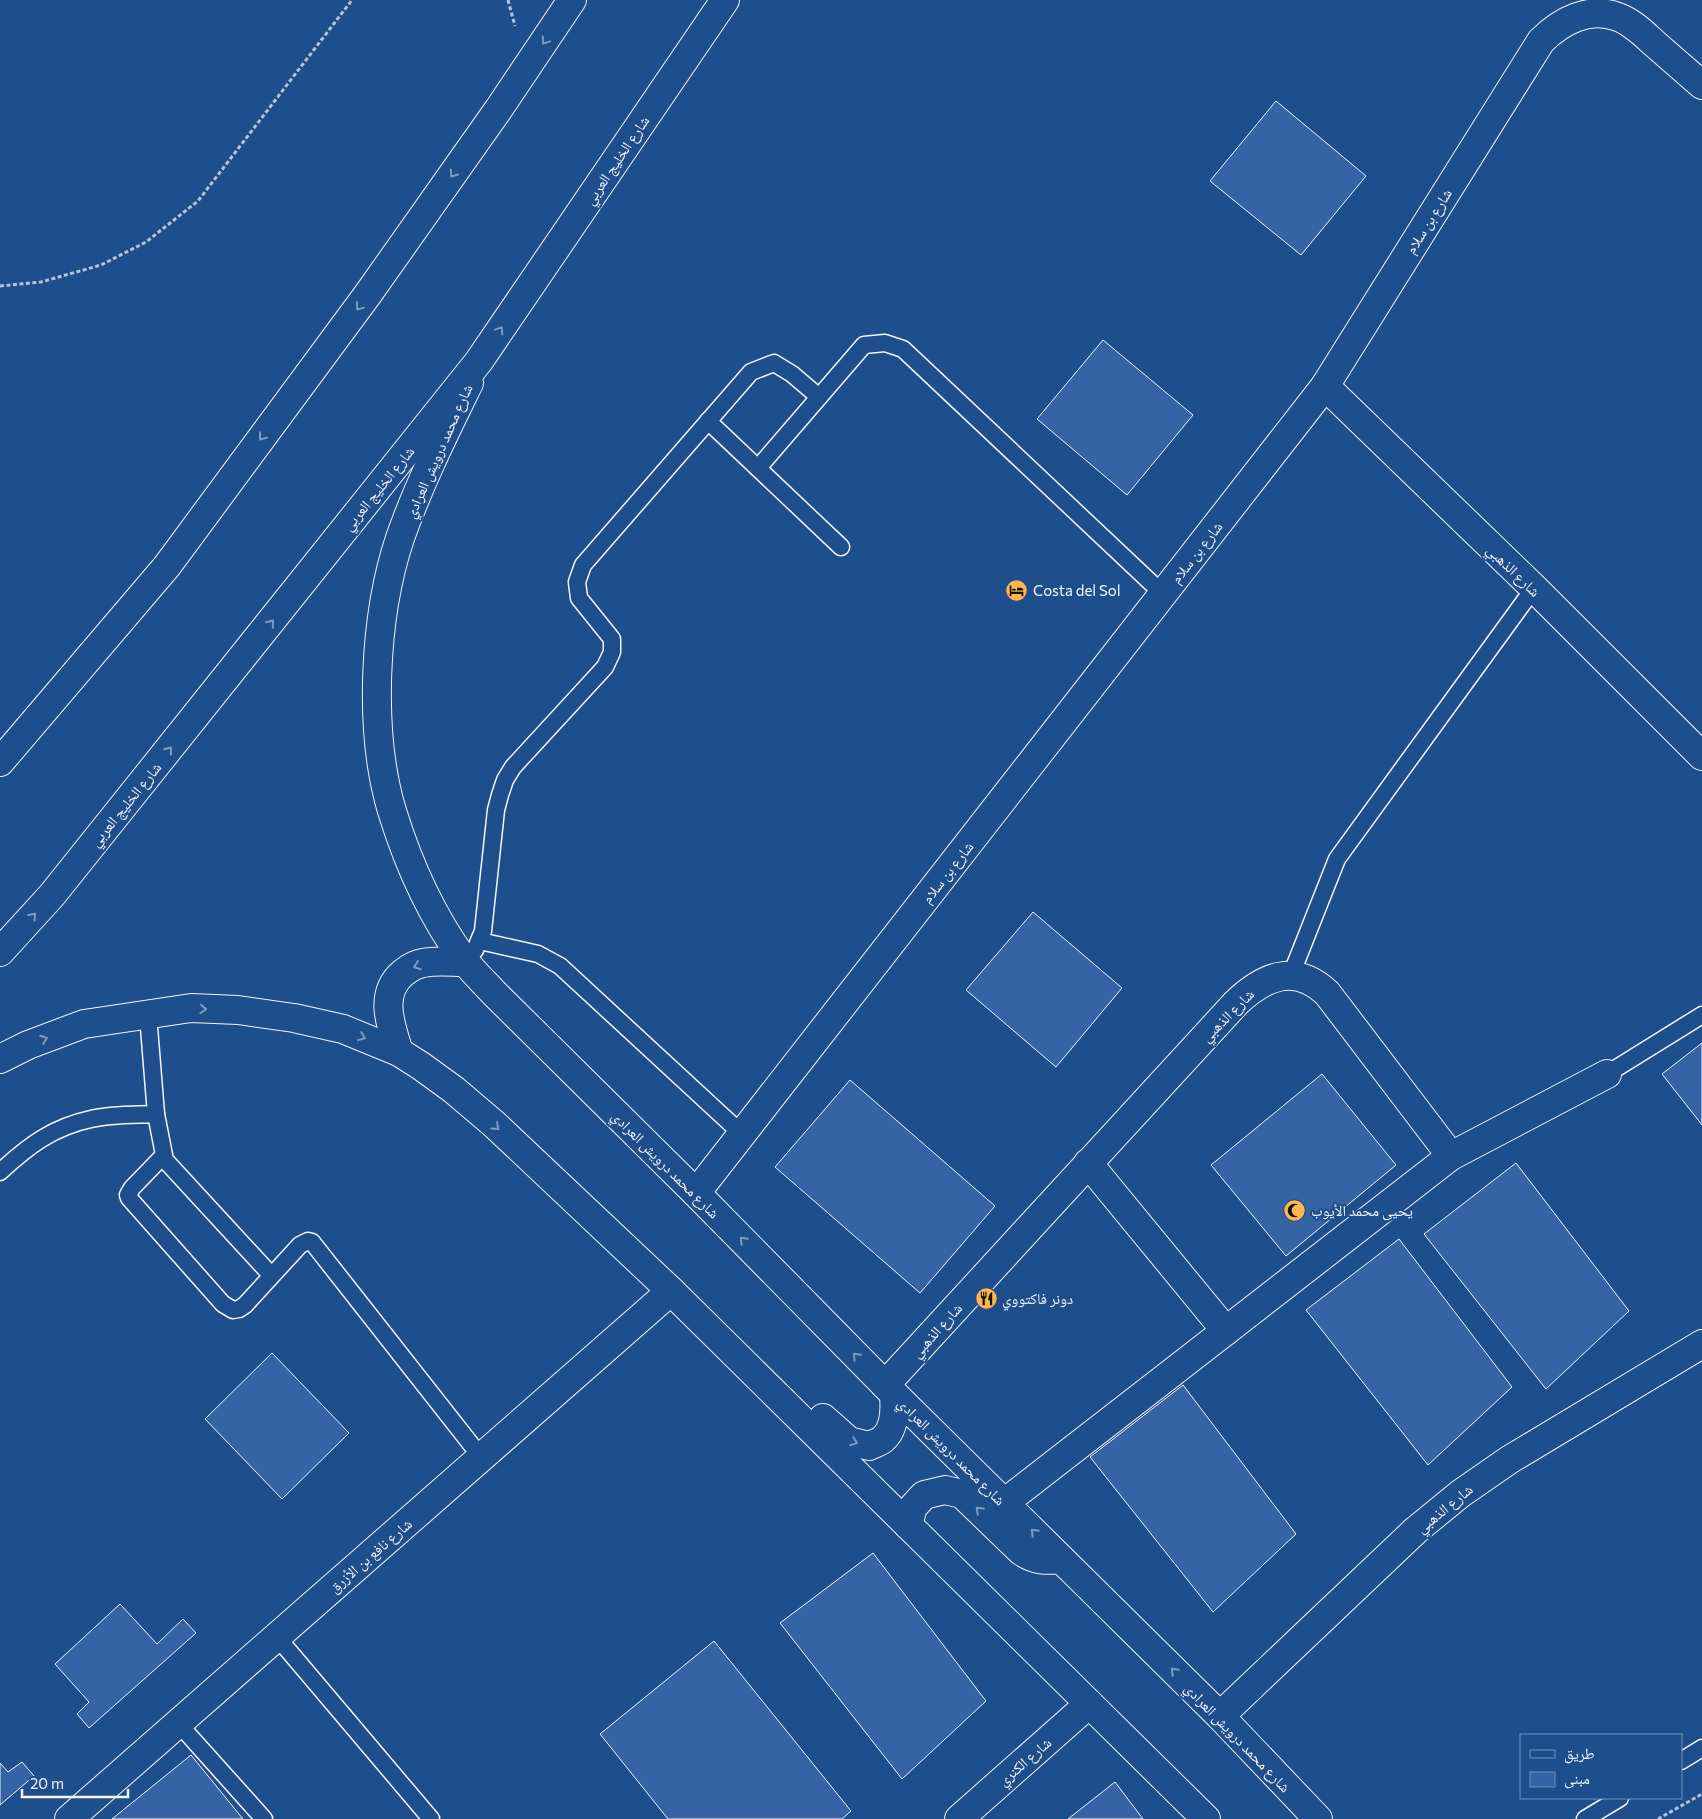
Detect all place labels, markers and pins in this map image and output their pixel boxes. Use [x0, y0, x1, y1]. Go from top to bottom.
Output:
hotel icon: Costa del Sol [1005, 578, 1029, 602]
place label: Costa del Sol [1033, 581, 1121, 599]
mosque icon: يحيى محمد الأيوب [1283, 1198, 1307, 1222]
place label: يحيى محمد الأيوب [1311, 1201, 1413, 1221]
restaurant icon: دونر فاكتووي [974, 1286, 998, 1310]
place label: دونر فاكتووي [1002, 1289, 1073, 1311]

